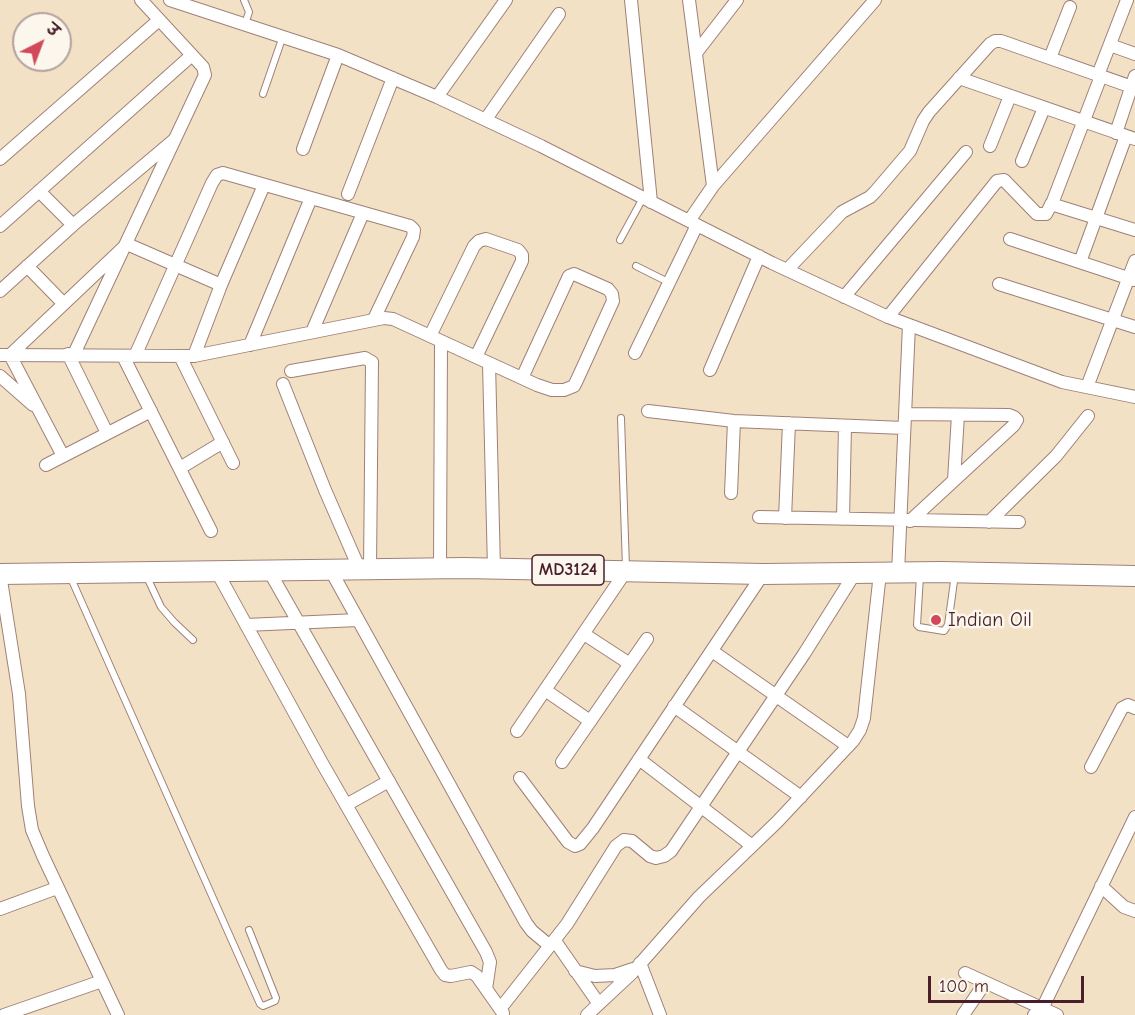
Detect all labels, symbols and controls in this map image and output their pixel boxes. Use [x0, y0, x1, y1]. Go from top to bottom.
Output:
north arrow [12, 12, 72, 72]
text: उ [43, 20, 63, 40]
road number: MD3124 [532, 555, 604, 585]
place label: Indian Oil [948, 608, 1032, 632]
marker: Indian Oil [929, 613, 943, 627]
scale bar [931, 964, 1087, 1002]
text: 100 m [939, 976, 989, 997]

